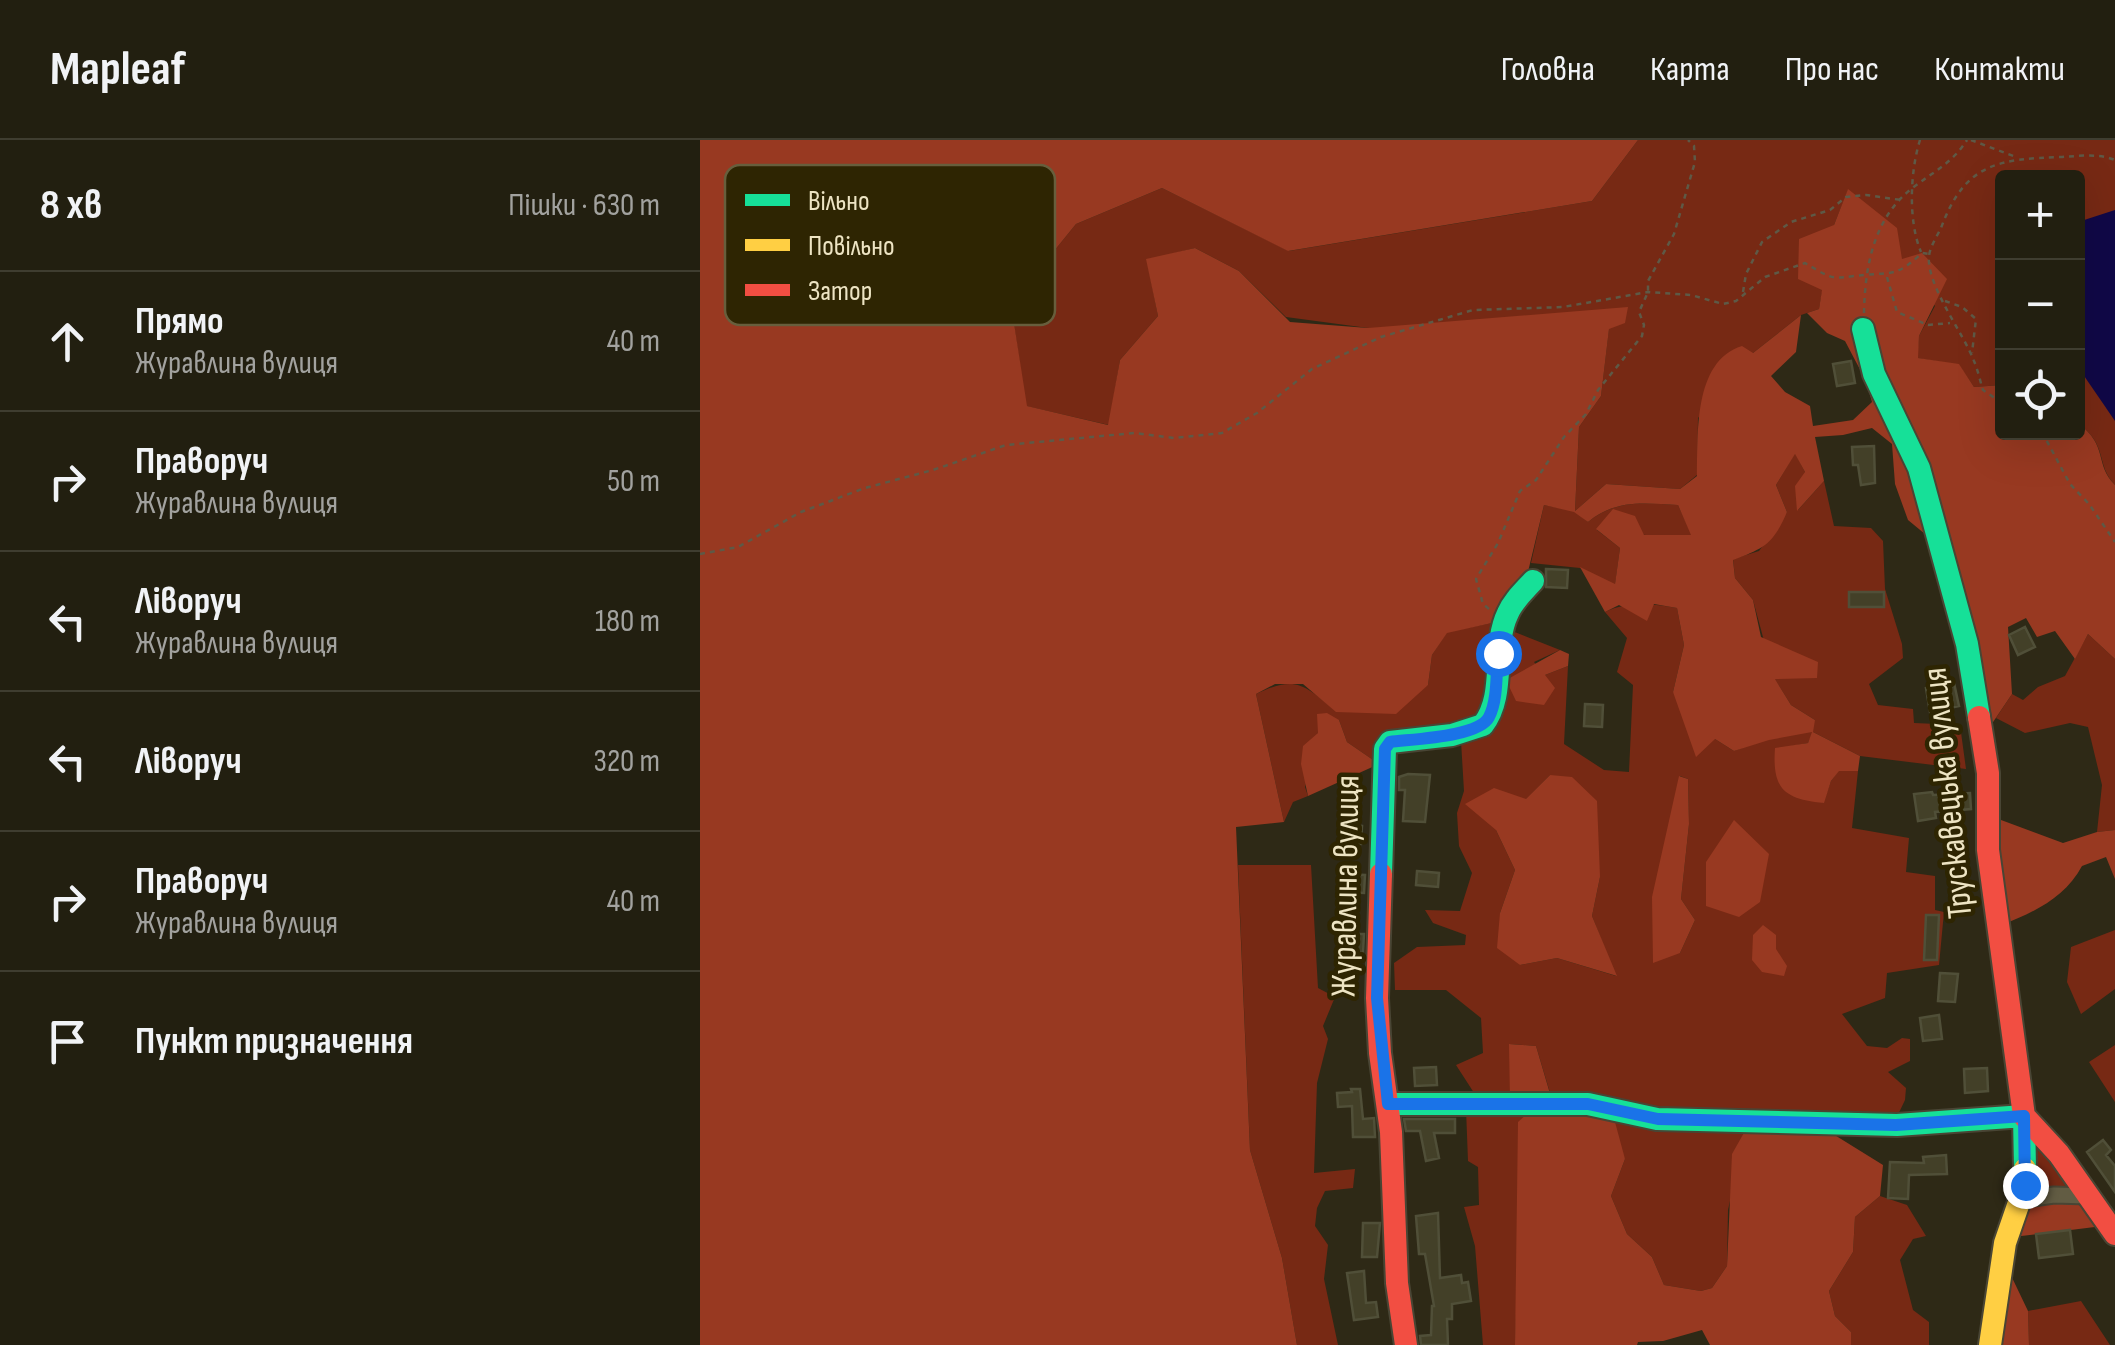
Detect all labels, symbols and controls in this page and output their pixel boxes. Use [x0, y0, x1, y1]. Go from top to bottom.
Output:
text: Mapleaf [50, 41, 186, 98]
text: Головна [1501, 48, 1595, 91]
text: Карта [1650, 48, 1730, 91]
text: Про нас [1785, 48, 1879, 91]
text: Контакти [1934, 48, 2065, 91]
legend [725, 165, 1055, 325]
map controls [1995, 170, 2085, 440]
button: + [1995, 170, 2085, 260]
text: 8 хв [40, 180, 102, 231]
text: Вільно [808, 185, 870, 218]
text: Пішки · 630 m [508, 186, 660, 225]
text: Повільно [808, 230, 895, 263]
button: − [1995, 260, 2085, 350]
text: Затор [808, 275, 872, 308]
text: Прямо [135, 299, 224, 344]
icon: ahead [40, 314, 95, 369]
text: 40 m [607, 322, 660, 361]
text: Журавлина вулиця [135, 344, 338, 383]
button: locate [1995, 350, 2085, 440]
text: Праворуч [135, 439, 268, 484]
icon: right [40, 454, 95, 509]
text: 50 m [607, 462, 660, 501]
text: Журавлина вулиця [135, 484, 338, 523]
text: Ліворуч [135, 579, 242, 624]
icon: left [40, 594, 95, 649]
text: 180 m [595, 602, 660, 641]
text: Журавлина вулиця [135, 624, 338, 663]
route start [1476, 631, 1522, 677]
street label: Трускавецька вулиця [1913, 665, 1983, 921]
icon: left [40, 734, 95, 789]
text: Ліворуч [135, 739, 242, 784]
text: 320 m [593, 742, 660, 781]
street label: Журавлина вулиця [1323, 775, 1369, 997]
text: Праворуч [135, 859, 268, 904]
icon: right [40, 874, 95, 929]
text: 40 m [607, 882, 660, 921]
text: Журавлина вулиця [135, 904, 338, 943]
icon: arrive [40, 1014, 95, 1069]
text: Пункт призначення [135, 1019, 413, 1064]
route end [2003, 1163, 2049, 1209]

